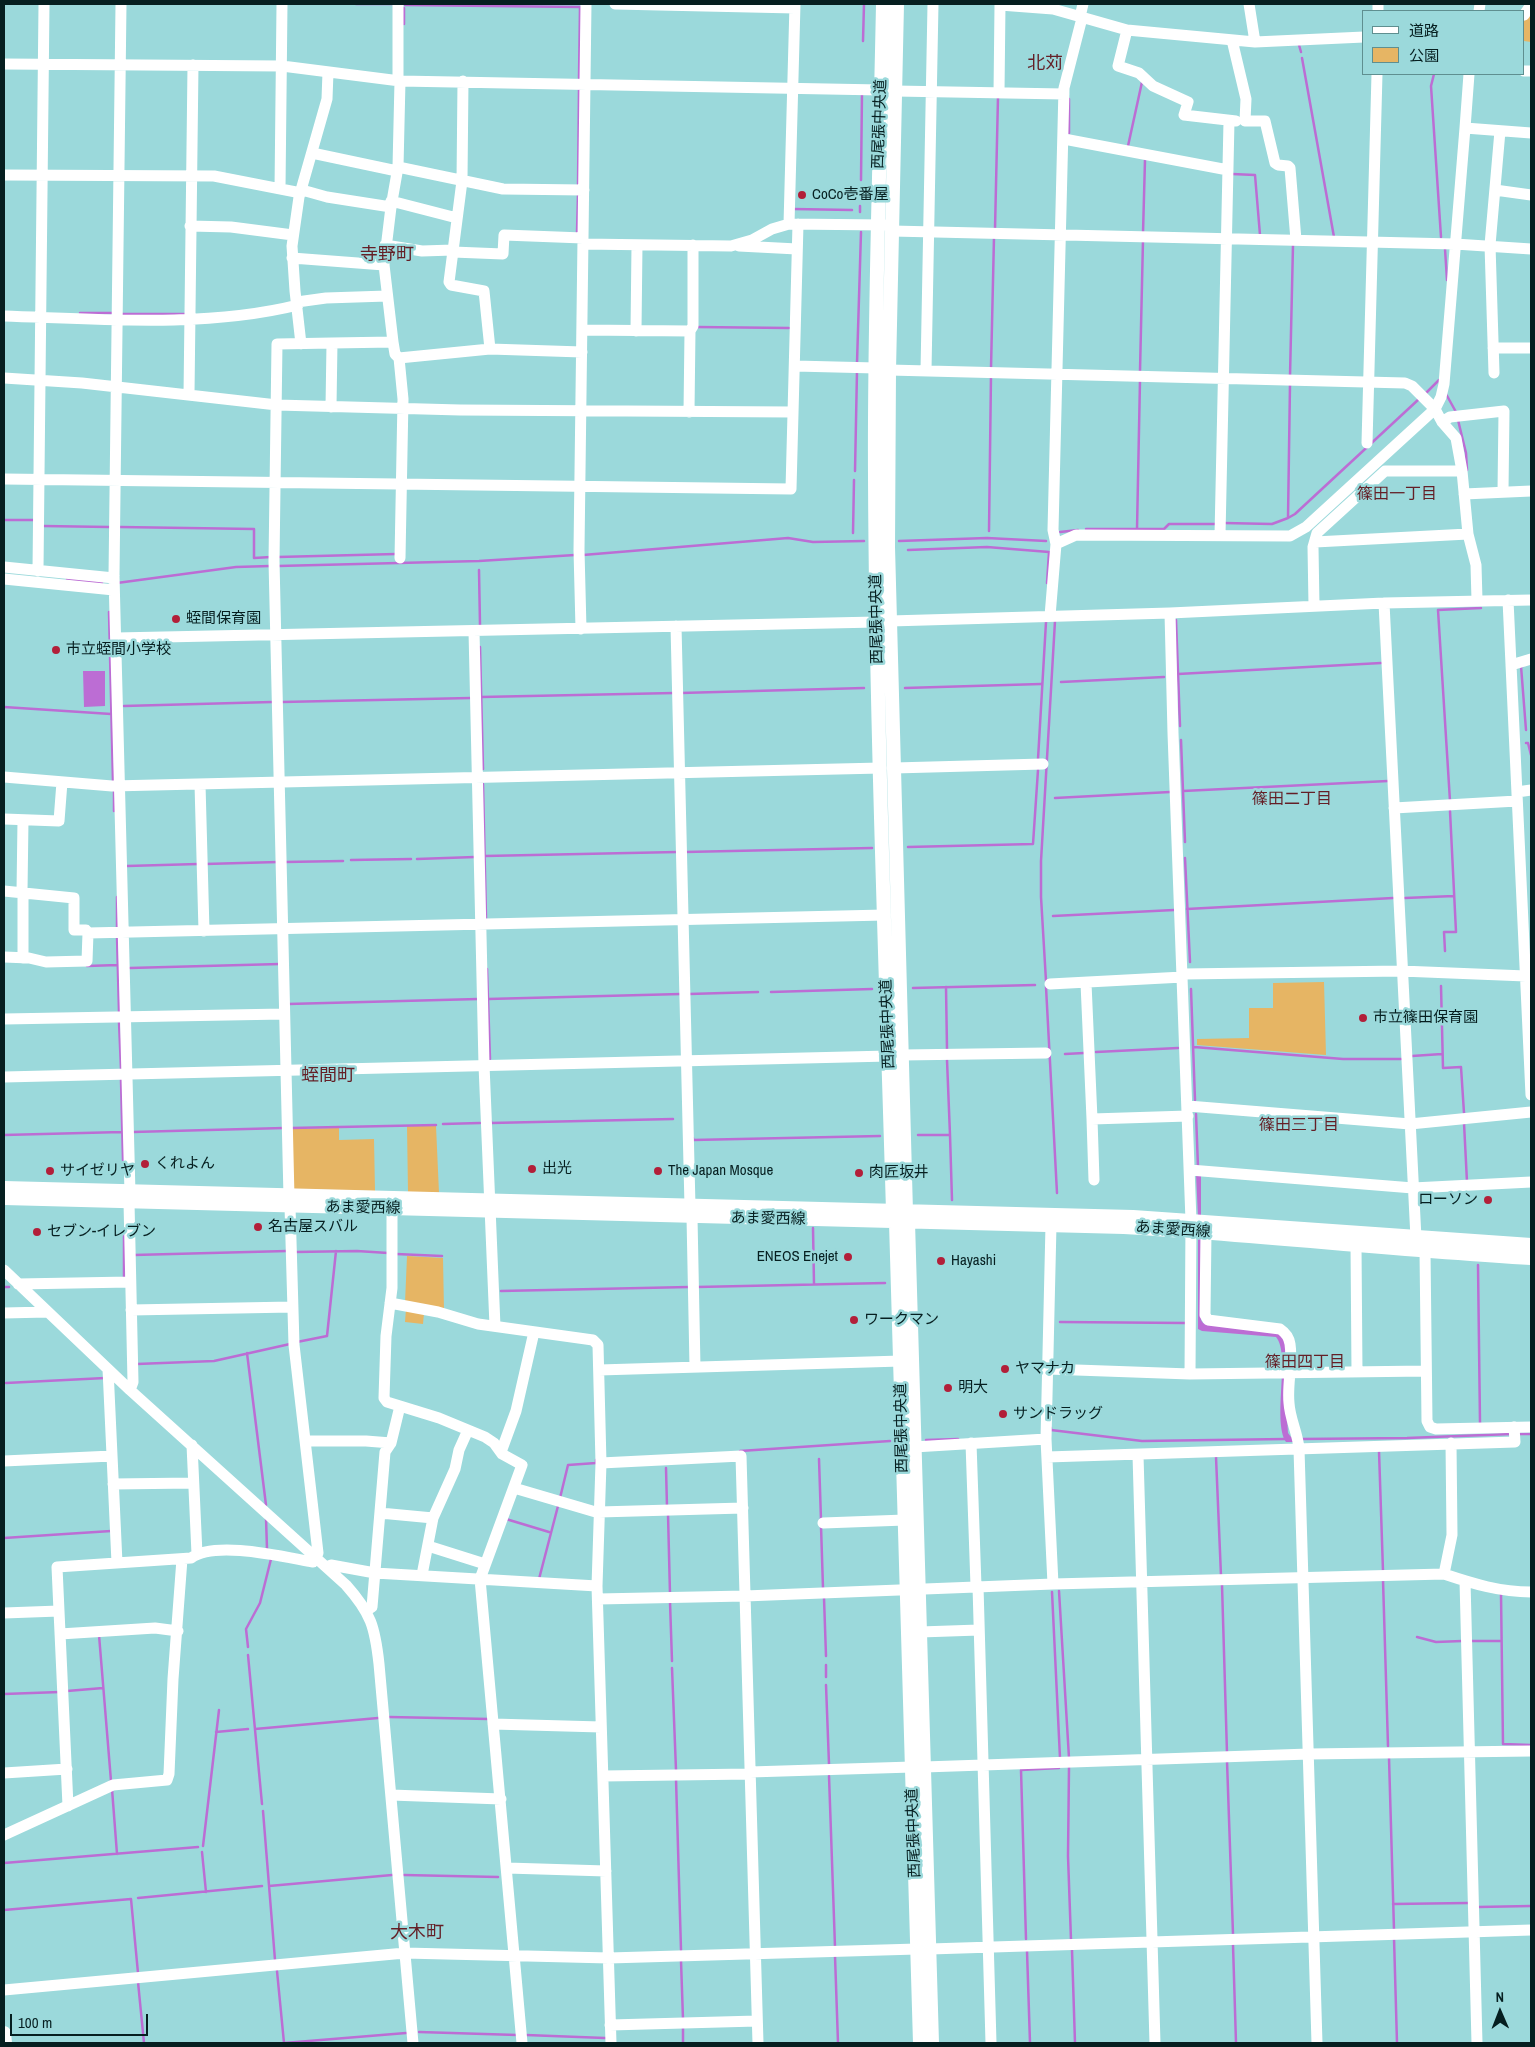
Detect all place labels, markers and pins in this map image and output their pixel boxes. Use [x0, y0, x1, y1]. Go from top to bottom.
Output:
place label: CoCo壱番屋 [812, 186, 888, 204]
marker: CoCo壱番屋 [796, 189, 808, 201]
place label: 蛭間保育園 [186, 610, 261, 628]
marker: 蛭間保育園 [170, 613, 182, 625]
place label: 市立蛭間小学校 [66, 641, 171, 659]
marker: 市立蛭間小学校 [50, 644, 62, 656]
place label: 市立篠田保育園 [1373, 1009, 1478, 1027]
marker: 市立篠田保育園 [1357, 1012, 1369, 1024]
place label: くれよん [155, 1155, 215, 1173]
marker: くれよん [139, 1158, 151, 1170]
place label: 出光 [542, 1160, 572, 1178]
place label: サイゼリヤ [60, 1162, 135, 1180]
place label: The Japan Mosque [668, 1162, 773, 1180]
marker: 出光 [526, 1163, 538, 1175]
place label: 肉匠坂井 [869, 1164, 929, 1182]
marker: サイゼリヤ [44, 1165, 56, 1177]
marker: The Japan Mosque [652, 1165, 664, 1177]
marker: 肉匠坂井 [853, 1167, 865, 1179]
place label: ローソン [1418, 1191, 1478, 1209]
marker: ローソン [1482, 1194, 1494, 1206]
place label: 名古屋スバル [268, 1218, 358, 1236]
marker: 名古屋スバル [252, 1221, 264, 1233]
place label: セブン-イレブン [47, 1223, 156, 1241]
marker: セブン-イレブン [31, 1226, 43, 1238]
place label: ENEOS Enejet [757, 1248, 838, 1266]
marker: ENEOS Enejet [842, 1251, 854, 1263]
place label: Hayashi [951, 1252, 996, 1270]
marker: Hayashi [935, 1255, 947, 1267]
place label: ワークマン [864, 1311, 939, 1329]
marker: ワークマン [848, 1314, 860, 1326]
place label: ヤマナカ [1015, 1360, 1075, 1378]
marker: ヤマナカ [999, 1363, 1011, 1375]
place label: 明大 [958, 1379, 988, 1397]
marker: 明大 [942, 1382, 954, 1394]
place label: サンドラッグ [1013, 1405, 1103, 1423]
marker: サンドラッグ [997, 1408, 1009, 1420]

